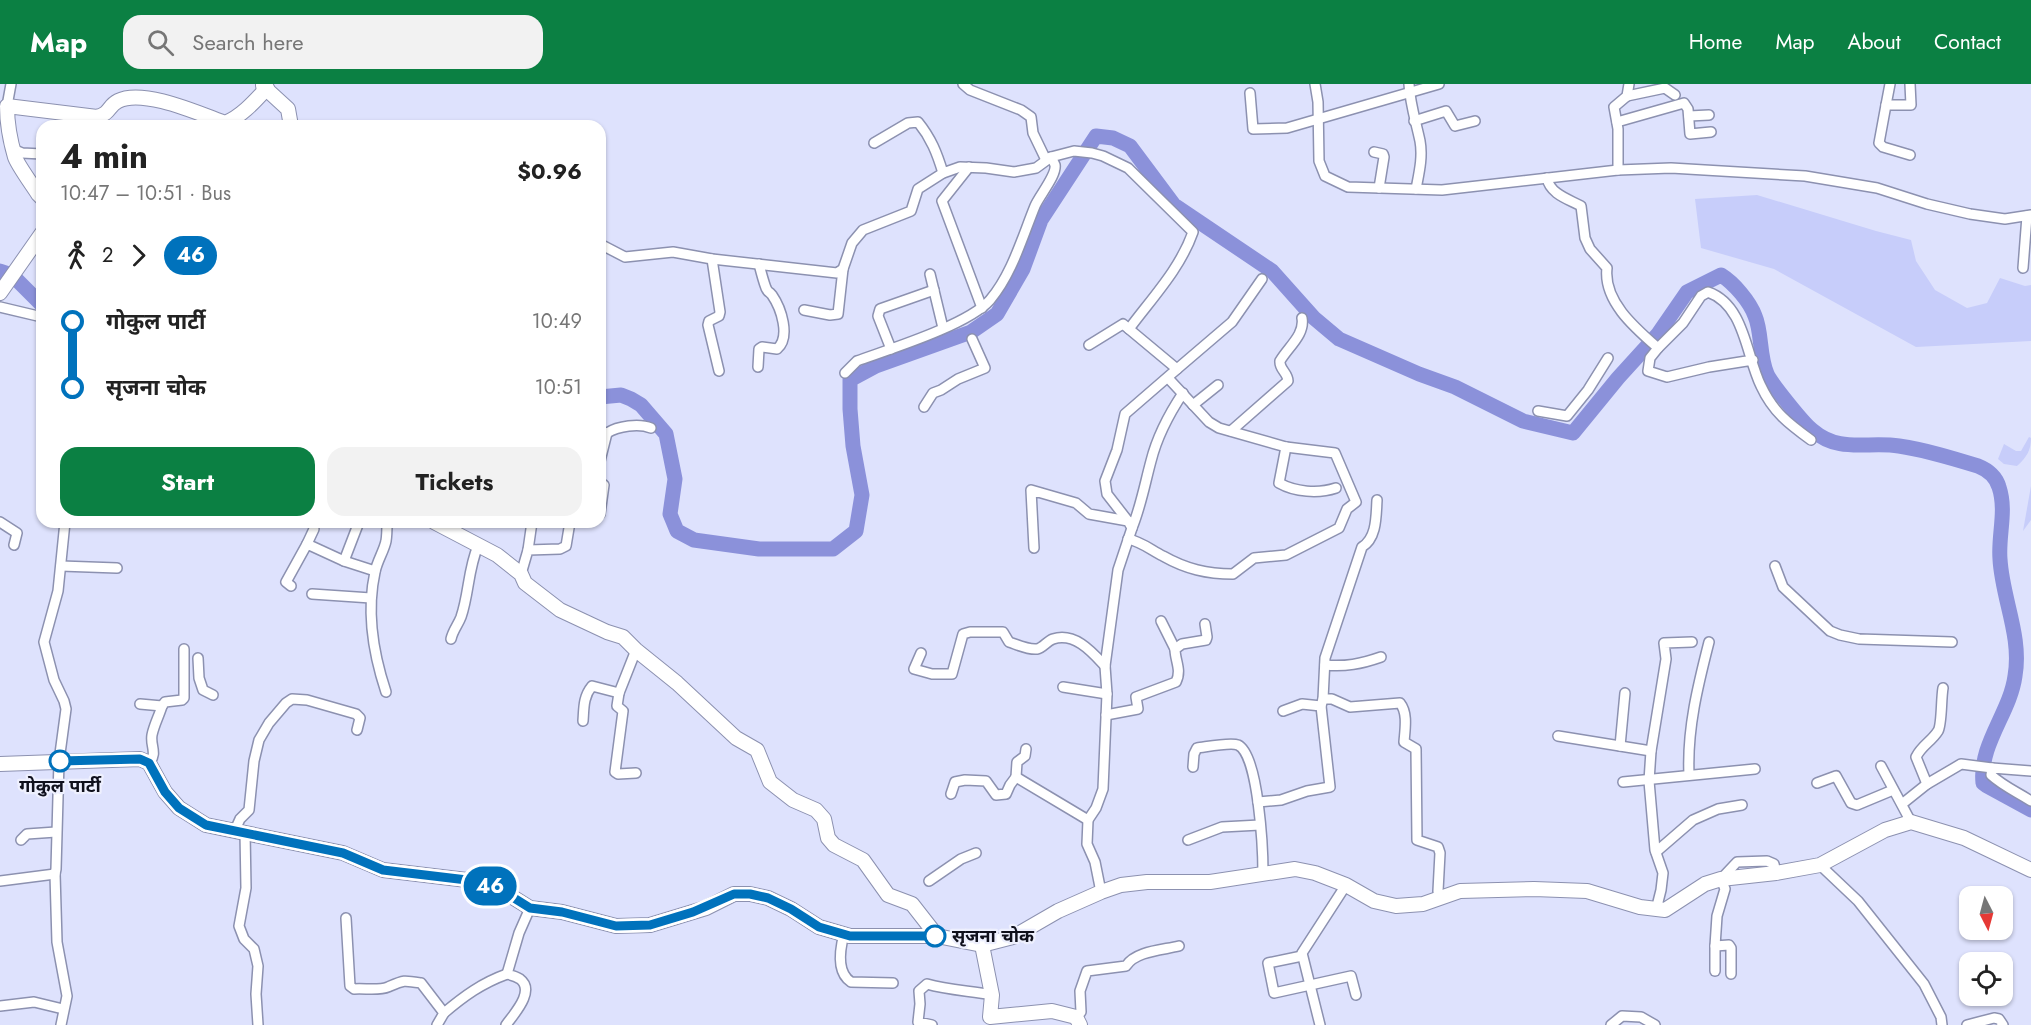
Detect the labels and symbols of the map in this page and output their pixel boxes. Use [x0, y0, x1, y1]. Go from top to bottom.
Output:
marker: गोकुल पार्टी [49, 750, 71, 772]
place label: गोकुल पार्टी [19, 773, 102, 799]
line badge: 46 [463, 866, 517, 906]
north arrow [1959, 886, 2013, 940]
place label: सृजना चोक [952, 923, 1035, 949]
marker: सृजना चोक [924, 925, 946, 947]

